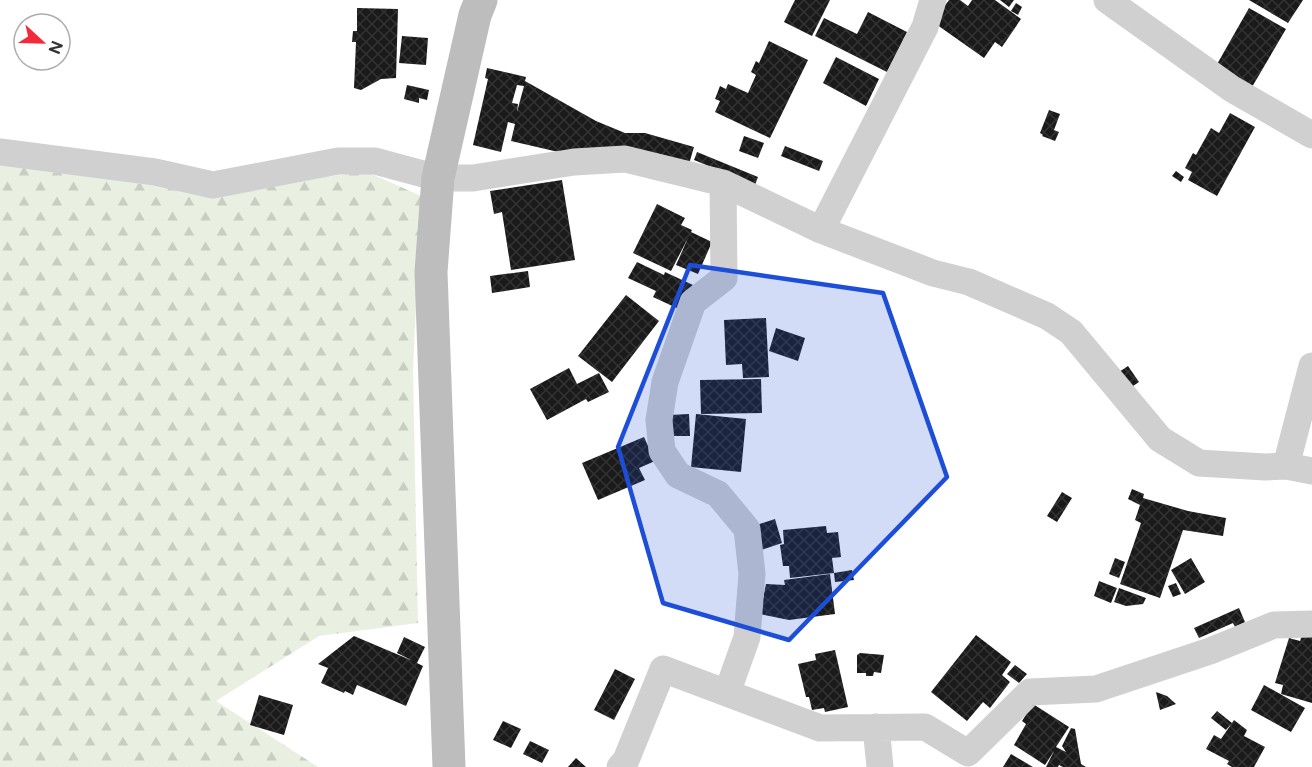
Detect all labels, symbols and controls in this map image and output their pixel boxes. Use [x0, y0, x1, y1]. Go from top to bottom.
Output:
north arrow [12, 12, 72, 72]
text: N [44, 38, 67, 57]

